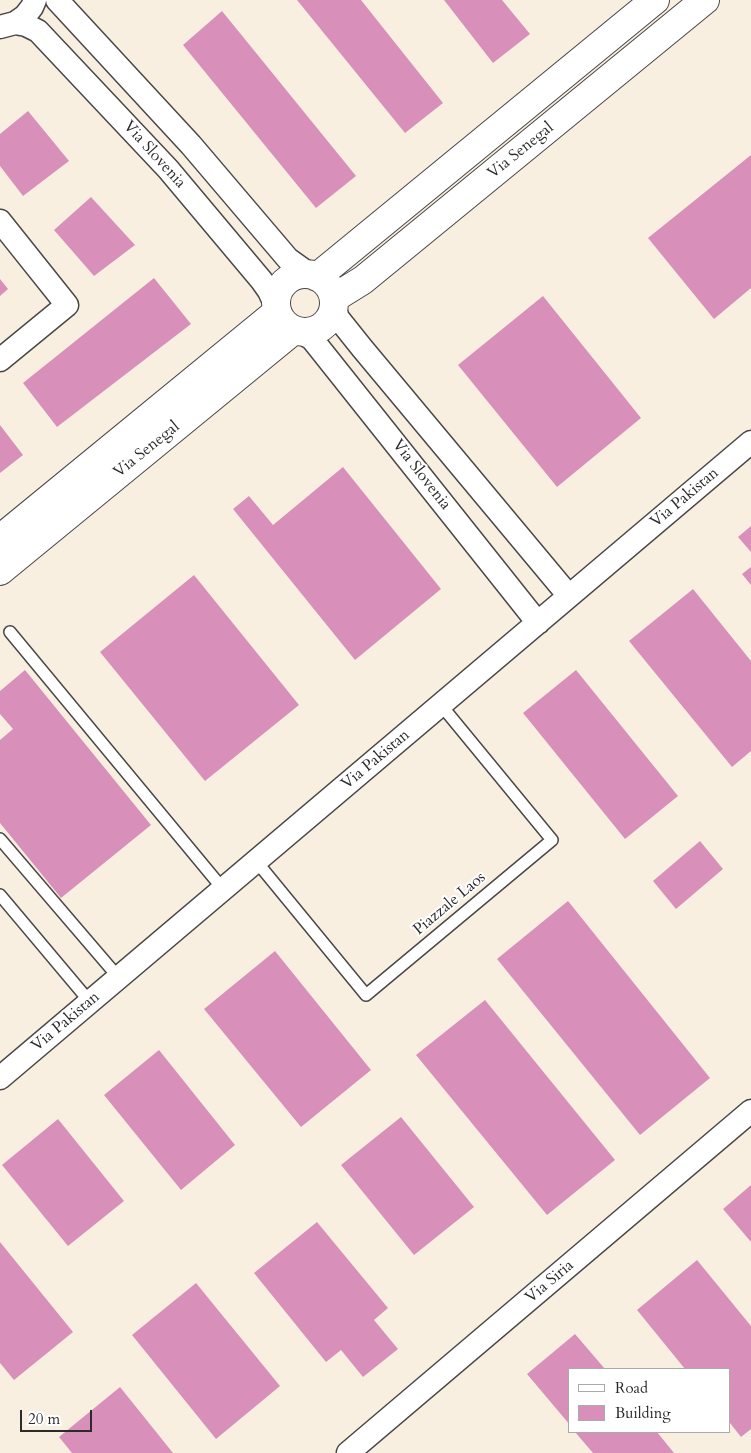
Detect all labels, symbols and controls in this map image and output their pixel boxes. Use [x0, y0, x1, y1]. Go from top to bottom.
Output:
street label: Via Slovenia [119, 117, 189, 193]
street label: Via Senegal [484, 119, 558, 183]
street label: Via Senegal [110, 418, 184, 482]
street label: Via Slovenia [388, 436, 454, 514]
street label: Via Pakistan [647, 464, 723, 532]
street label: Via Pakistan [338, 726, 414, 794]
street label: Piazzale Laos [410, 868, 490, 940]
street label: Via Pakistan [28, 988, 104, 1056]
street label: Via Siria [522, 1256, 578, 1308]
legend [568, 1368, 731, 1433]
text: Road [615, 1378, 648, 1398]
scale bar [22, 1400, 95, 1432]
text: Building [615, 1403, 671, 1423]
text: 20 m [28, 1409, 60, 1429]

